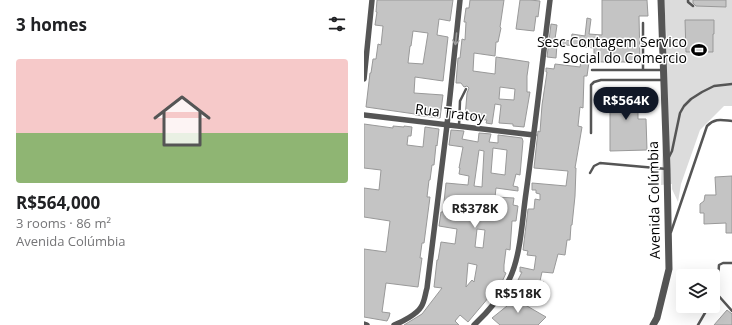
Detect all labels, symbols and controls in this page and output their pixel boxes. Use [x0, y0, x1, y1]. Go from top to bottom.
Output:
text: 3 homes [16, 13, 87, 36]
icon: filters [326, 13, 348, 35]
one-way arrow [452, 32, 460, 45]
place label: Sesc Contagem Servico Social do Comercio [537, 32, 687, 67]
sports icon: Sesc Contagem Servico Social do Comercio [690, 41, 708, 59]
icon: home [146, 85, 218, 157]
pin: R$564K [593, 87, 659, 121]
text: R$564K [603, 91, 649, 109]
street label: Rua Tratoy [414, 99, 487, 126]
street label: Avenida Colúmbia [643, 141, 664, 259]
text: R$564,000 [16, 191, 100, 214]
pin: R$378K [442, 195, 508, 229]
text: R$378K [452, 199, 498, 217]
text: 3 rooms · 86 m² [16, 214, 111, 232]
text: Avenida Colúmbia [16, 232, 126, 250]
map controls [676, 269, 720, 313]
button: layers [676, 269, 720, 313]
pin: R$518K [485, 280, 551, 314]
text: R$518K [495, 284, 541, 302]

